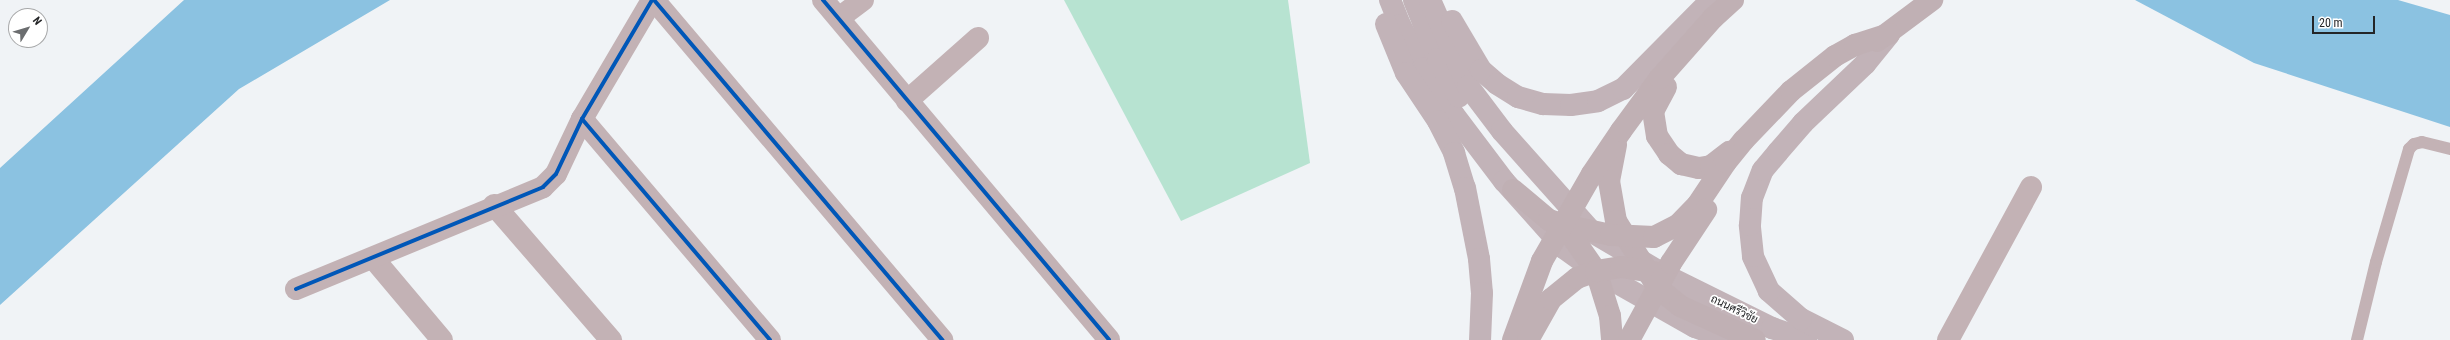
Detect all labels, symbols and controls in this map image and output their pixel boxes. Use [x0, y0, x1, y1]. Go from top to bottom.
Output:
north arrow [8, 8, 48, 48]
scale bar [2314, 8, 2377, 34]
text: N [30, 14, 44, 28]
text: 20 m [2319, 16, 2343, 30]
street label: ถนนศรีวิชัย [1708, 293, 1760, 327]

